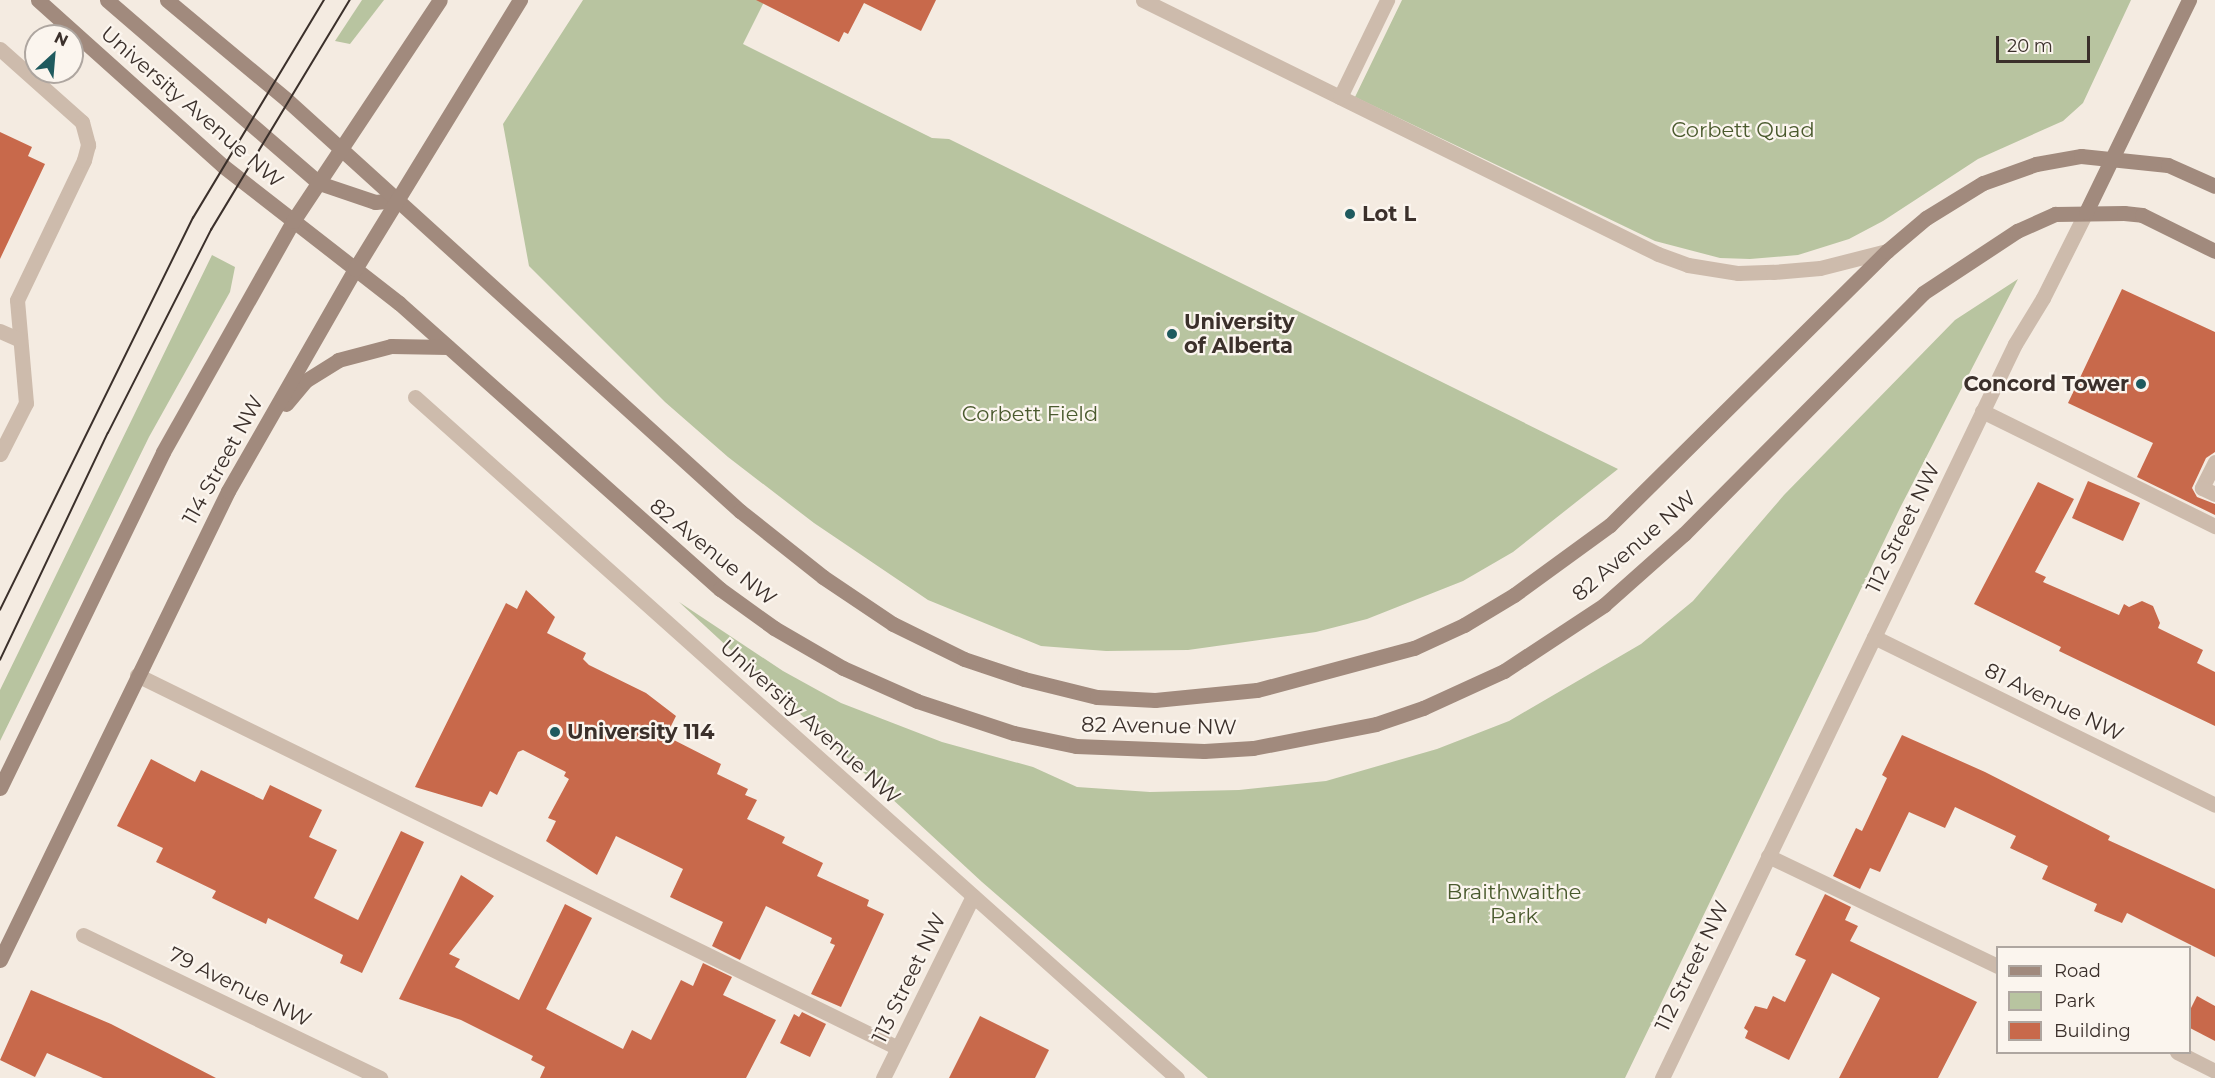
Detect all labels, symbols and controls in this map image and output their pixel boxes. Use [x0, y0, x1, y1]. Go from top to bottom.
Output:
street label: University Avenue NW [95, 21, 289, 193]
north arrow [24, 24, 84, 84]
scale bar [1999, 24, 2094, 62]
text: N [51, 28, 71, 51]
text: 20 m [2007, 35, 2053, 57]
park label: Corbett Quad [1671, 117, 1815, 143]
place label: Lot L [1362, 201, 1416, 227]
marker: Lot L [1343, 207, 1357, 221]
place label: University of Alberta [1184, 309, 1295, 359]
marker: University of Alberta [1165, 327, 1179, 341]
place label: Concord Tower [1964, 371, 2129, 397]
marker: Concord Tower [2134, 377, 2148, 391]
street label: 114 Street NW [177, 391, 269, 529]
park label: Corbett Field [962, 401, 1098, 427]
street label: 112 Street NW [1861, 459, 1945, 597]
street label: 82 Avenue NW [1567, 485, 1701, 607]
street label: 82 Avenue NW [645, 493, 781, 611]
street label: University Avenue NW [715, 634, 905, 810]
street label: 81 Avenue NW [1980, 658, 2128, 746]
street label: 82 Avenue NW [1081, 712, 1237, 740]
place label: University 114 [567, 719, 714, 745]
marker: University 114 [548, 725, 562, 739]
park label: Braithwaithe Park [1446, 879, 1582, 929]
street label: 112 Street NW [1650, 897, 1734, 1035]
street label: 113 Street NW [867, 909, 951, 1047]
street label: 79 Avenue NW [165, 942, 315, 1032]
legend [1996, 946, 2191, 1054]
text: Road [2054, 960, 2101, 982]
text: Park [2054, 990, 2095, 1012]
text: Building [2054, 1020, 2131, 1042]

